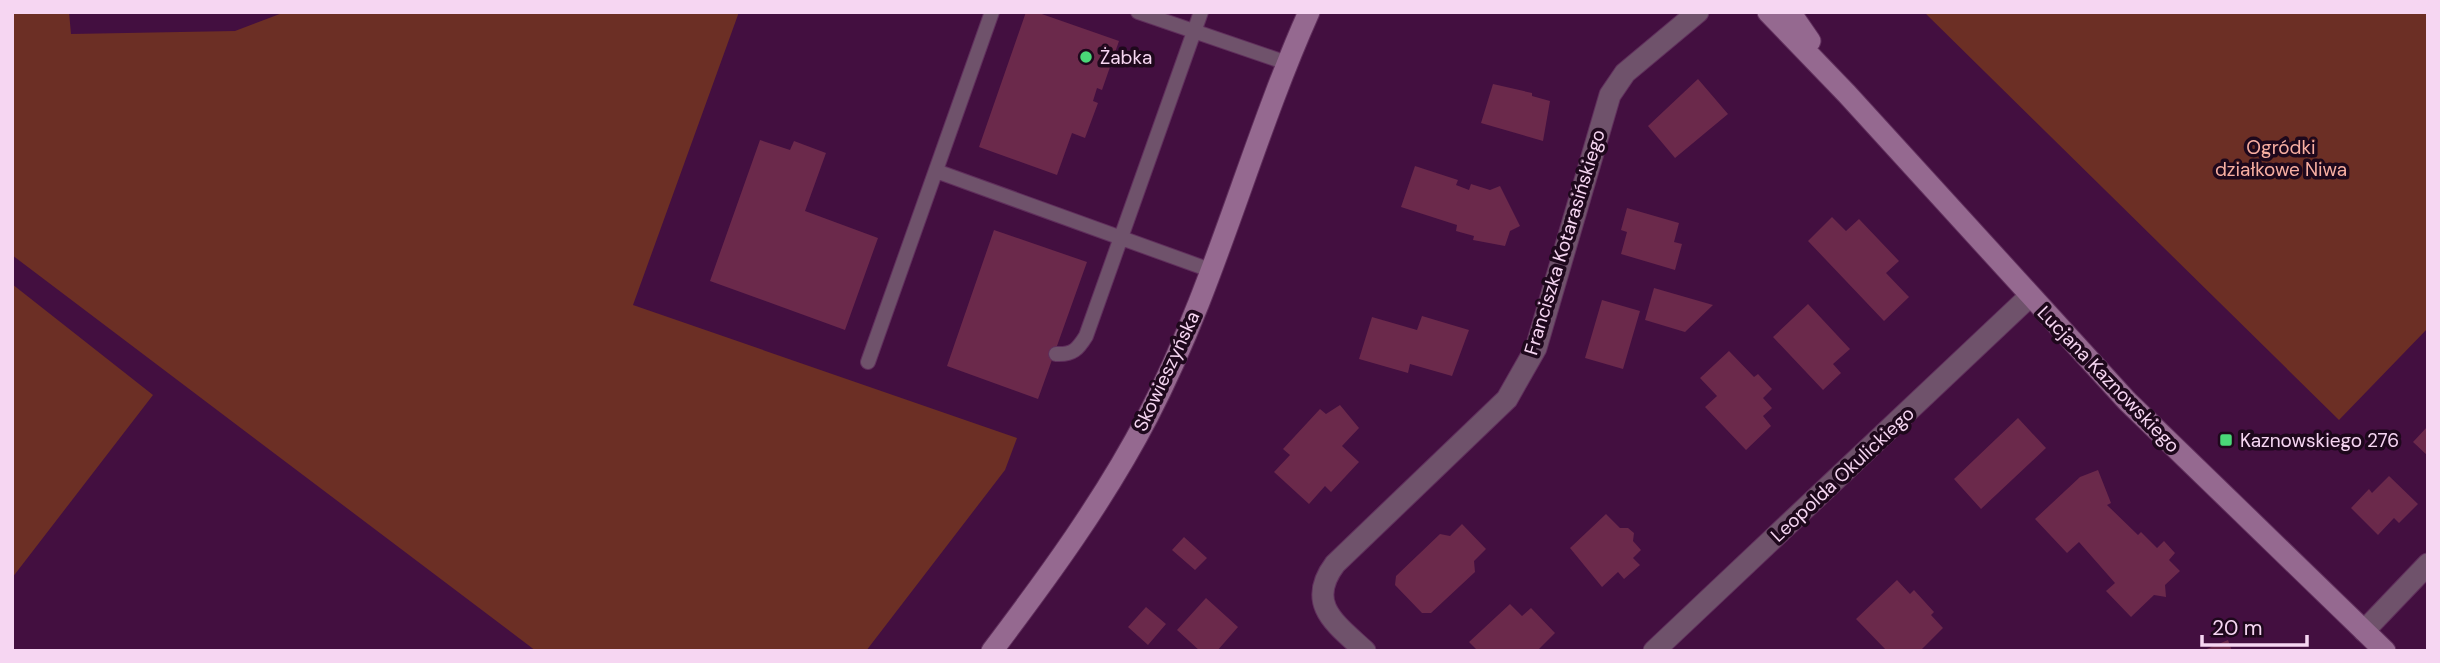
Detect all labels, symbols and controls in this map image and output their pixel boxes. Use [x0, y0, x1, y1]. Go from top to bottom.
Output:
place label: Żabka [1100, 45, 1152, 70]
marker: Żabka [1078, 49, 1094, 65]
street label: Franciszka Kotarasińskiego [1518, 126, 1611, 358]
park label: Ogródki działkowe Niwa [2215, 135, 2347, 182]
street label: Lucjana Kaznowskiego [2032, 301, 2185, 458]
street label: Skowieszyńska [1128, 307, 1205, 435]
street label: Leopolda Okulickiego [1765, 401, 1919, 547]
place label: Kaznowskiego 276 [2240, 428, 2399, 453]
marker: Kaznowskiego 276 [2218, 432, 2234, 448]
scale bar [2202, 604, 2307, 648]
text: 20 m [2212, 614, 2263, 642]

